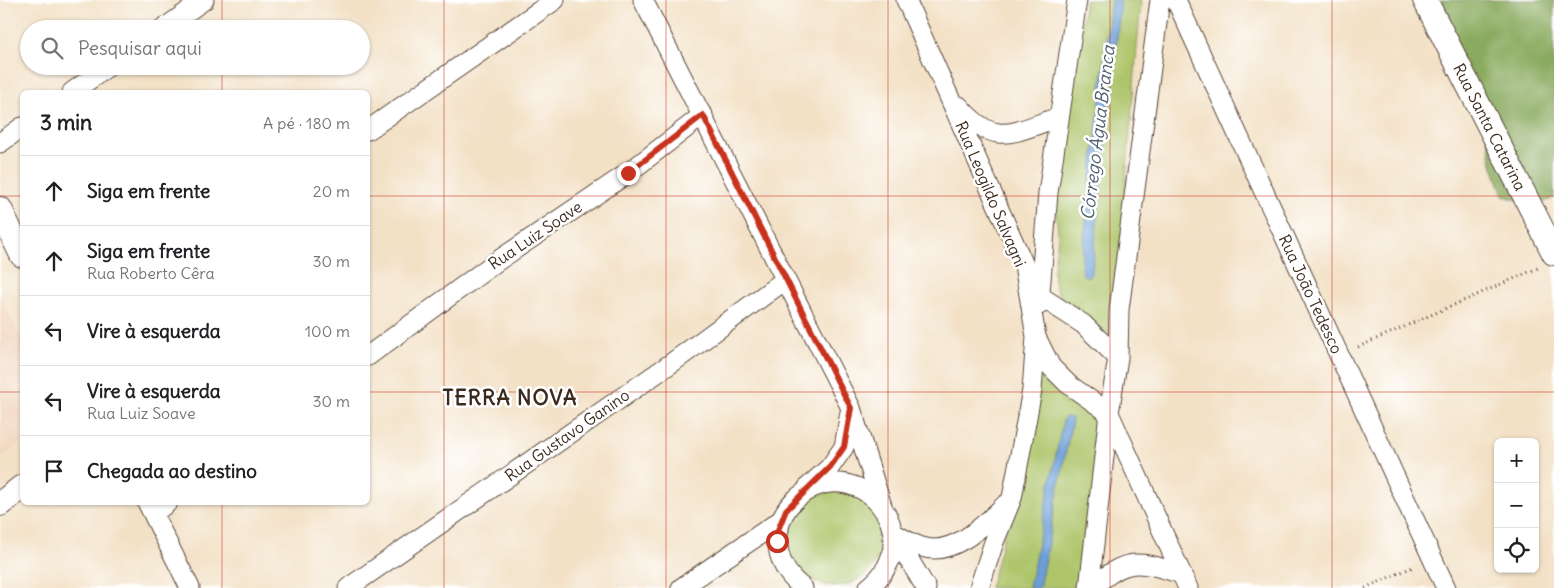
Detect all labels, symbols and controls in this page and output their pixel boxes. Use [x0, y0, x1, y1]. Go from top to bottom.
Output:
search box [20, 20, 370, 75]
icon: search [38, 34, 66, 62]
text: Pesquisar aqui [78, 36, 202, 60]
water label: Córrego Água Branca [1075, 43, 1120, 221]
street label: Rua Santa Catarina [1449, 60, 1531, 194]
text: 3 min [40, 109, 92, 136]
text: A pé · 180 m [263, 113, 350, 133]
street label: Rua Leogildo Salvagni [951, 118, 1031, 270]
route end [617, 162, 640, 185]
icon: ahead [40, 177, 68, 205]
text: Siga em frente [87, 179, 210, 203]
text: 20 m [313, 181, 350, 201]
street label: Rua Luiz Soave [484, 196, 586, 274]
street label: Rua João Tedesco [1275, 231, 1347, 357]
text: Siga em frente [87, 239, 210, 263]
icon: ahead [40, 247, 68, 275]
text: 30 m [313, 251, 350, 271]
text: Rua Roberto Cêra [87, 263, 215, 283]
icon: left [40, 317, 68, 345]
text: Vire à esquerda [87, 319, 221, 343]
text: 100 m [305, 321, 350, 341]
text: Vire à esquerda [87, 379, 221, 403]
district label: TERRA NOVA [442, 384, 578, 411]
street label: Rua Gustavo Ganino [501, 385, 633, 485]
icon: left [40, 387, 68, 415]
text: 30 m [313, 391, 350, 411]
text: Rua Luiz Soave [87, 403, 196, 423]
map controls [1494, 438, 1539, 573]
button: + [1494, 438, 1539, 483]
icon: arrive [40, 457, 68, 485]
text: Chegada ao destino [87, 459, 257, 483]
button: − [1494, 483, 1539, 528]
button: locate [1494, 528, 1539, 573]
route start [766, 530, 789, 553]

